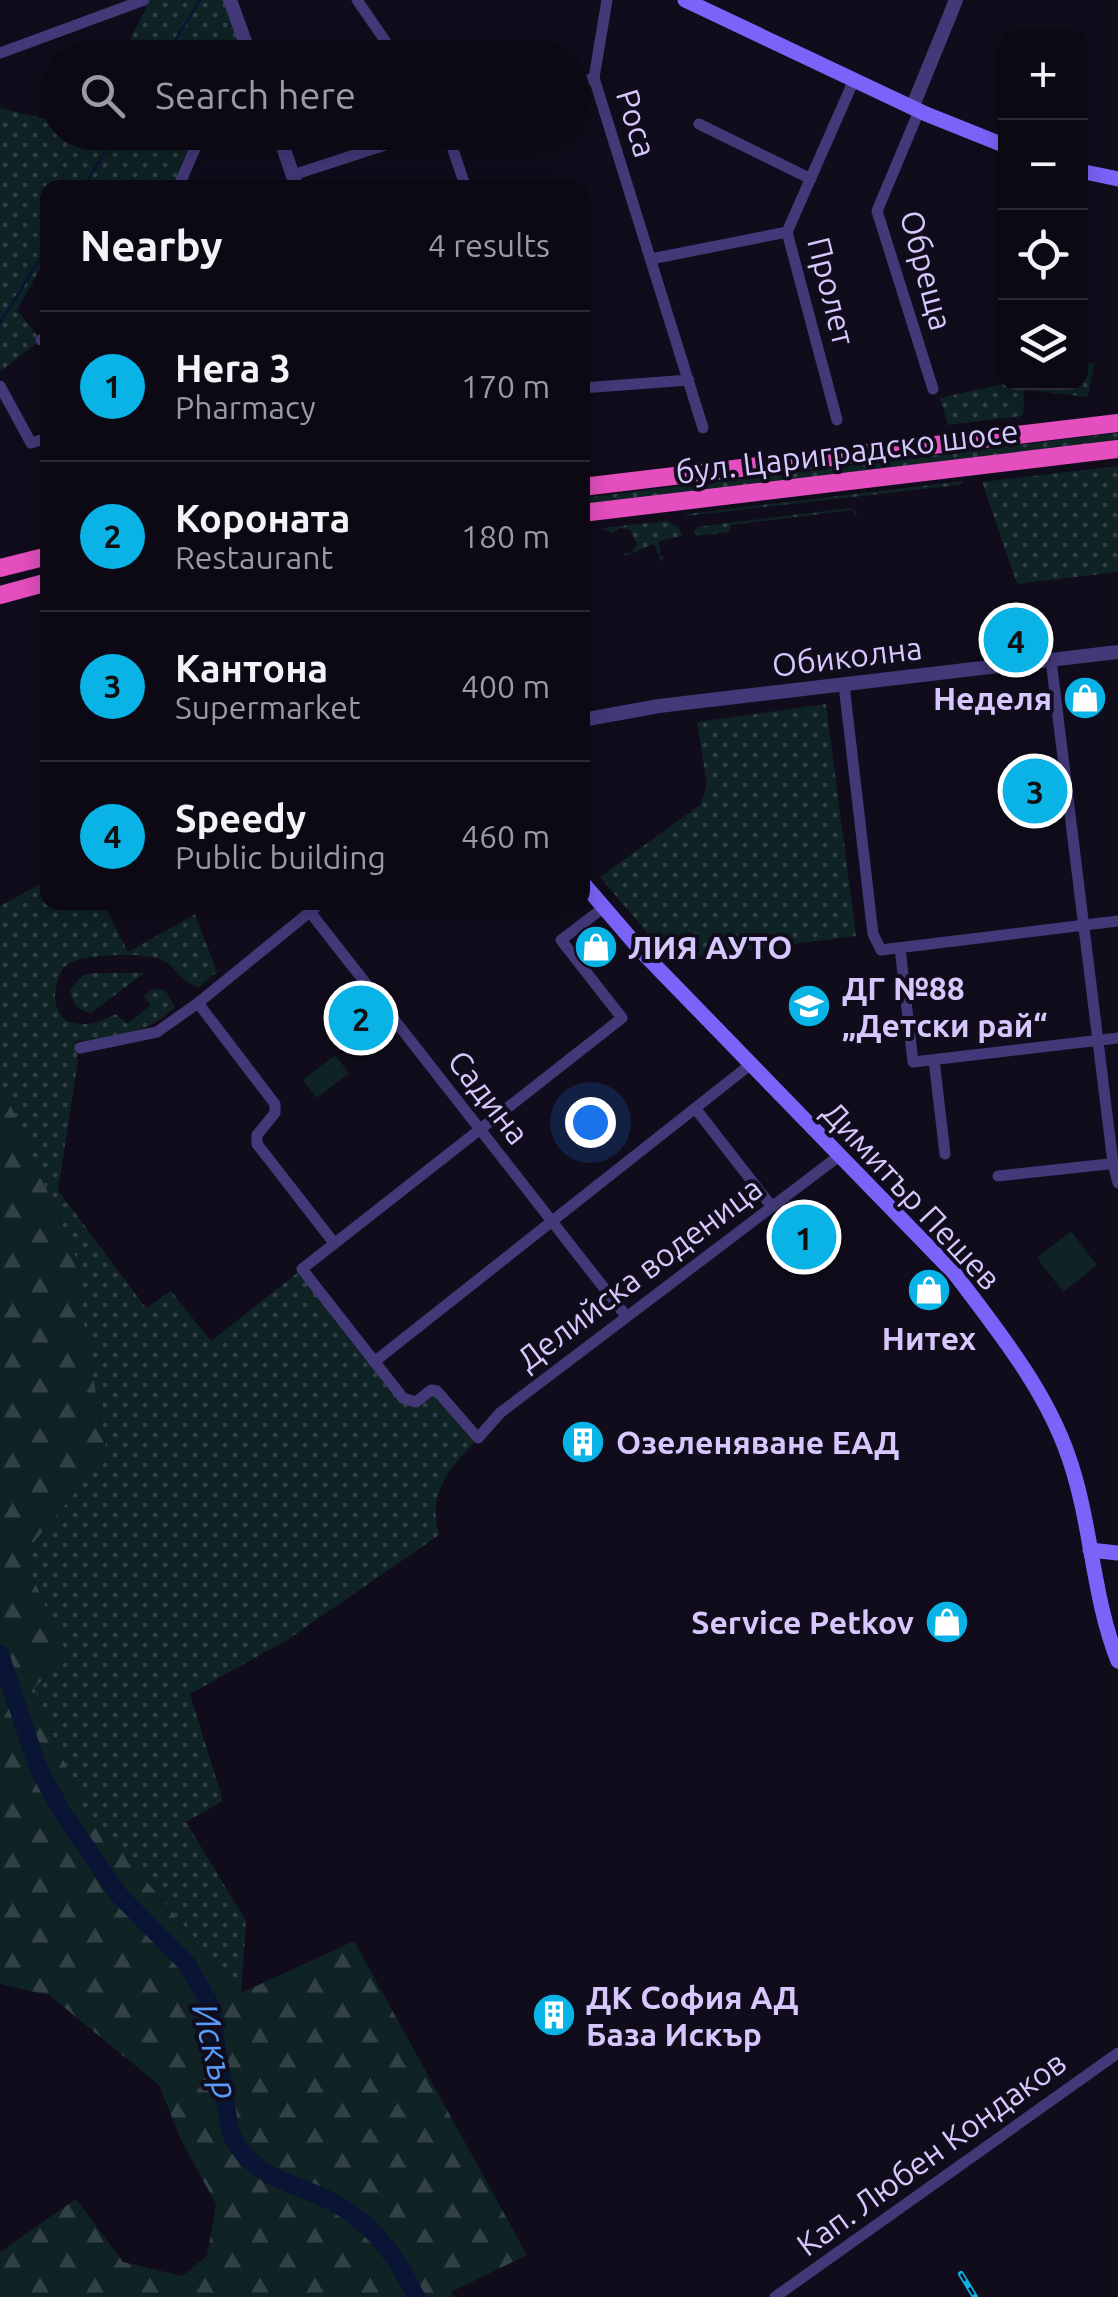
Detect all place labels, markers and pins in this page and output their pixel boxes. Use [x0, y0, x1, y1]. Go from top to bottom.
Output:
pin: 4 [984, 602, 1048, 678]
shop icon: Неделя [1062, 675, 1108, 721]
place label: Неделя [933, 680, 1052, 716]
pin: 3 [1002, 754, 1068, 828]
shop icon: ЛИЯ АУТО [573, 924, 619, 970]
place label: ЛИЯ АУТО [628, 929, 792, 965]
place label: ДГ №88 „Детски рай“ [842, 970, 1047, 1043]
pin: 2 [328, 980, 394, 1056]
school or university icon: ДГ №88 „Детски рай“ [786, 983, 832, 1029]
pin: 1 [772, 1200, 836, 1274]
shop icon: Нитех [906, 1267, 952, 1313]
place label: Нитех [882, 1320, 976, 1356]
building icon: Озеленяване ЕАД [560, 1419, 606, 1465]
place label: Озеленяване ЕАД [616, 1424, 899, 1460]
shop icon: Service Petkov [924, 1599, 970, 1645]
place label: Service Petkov [691, 1604, 914, 1640]
place label: ДК София АД База Искър [586, 1979, 799, 2052]
building icon: ДК София АД База Искър [531, 1992, 577, 2038]

